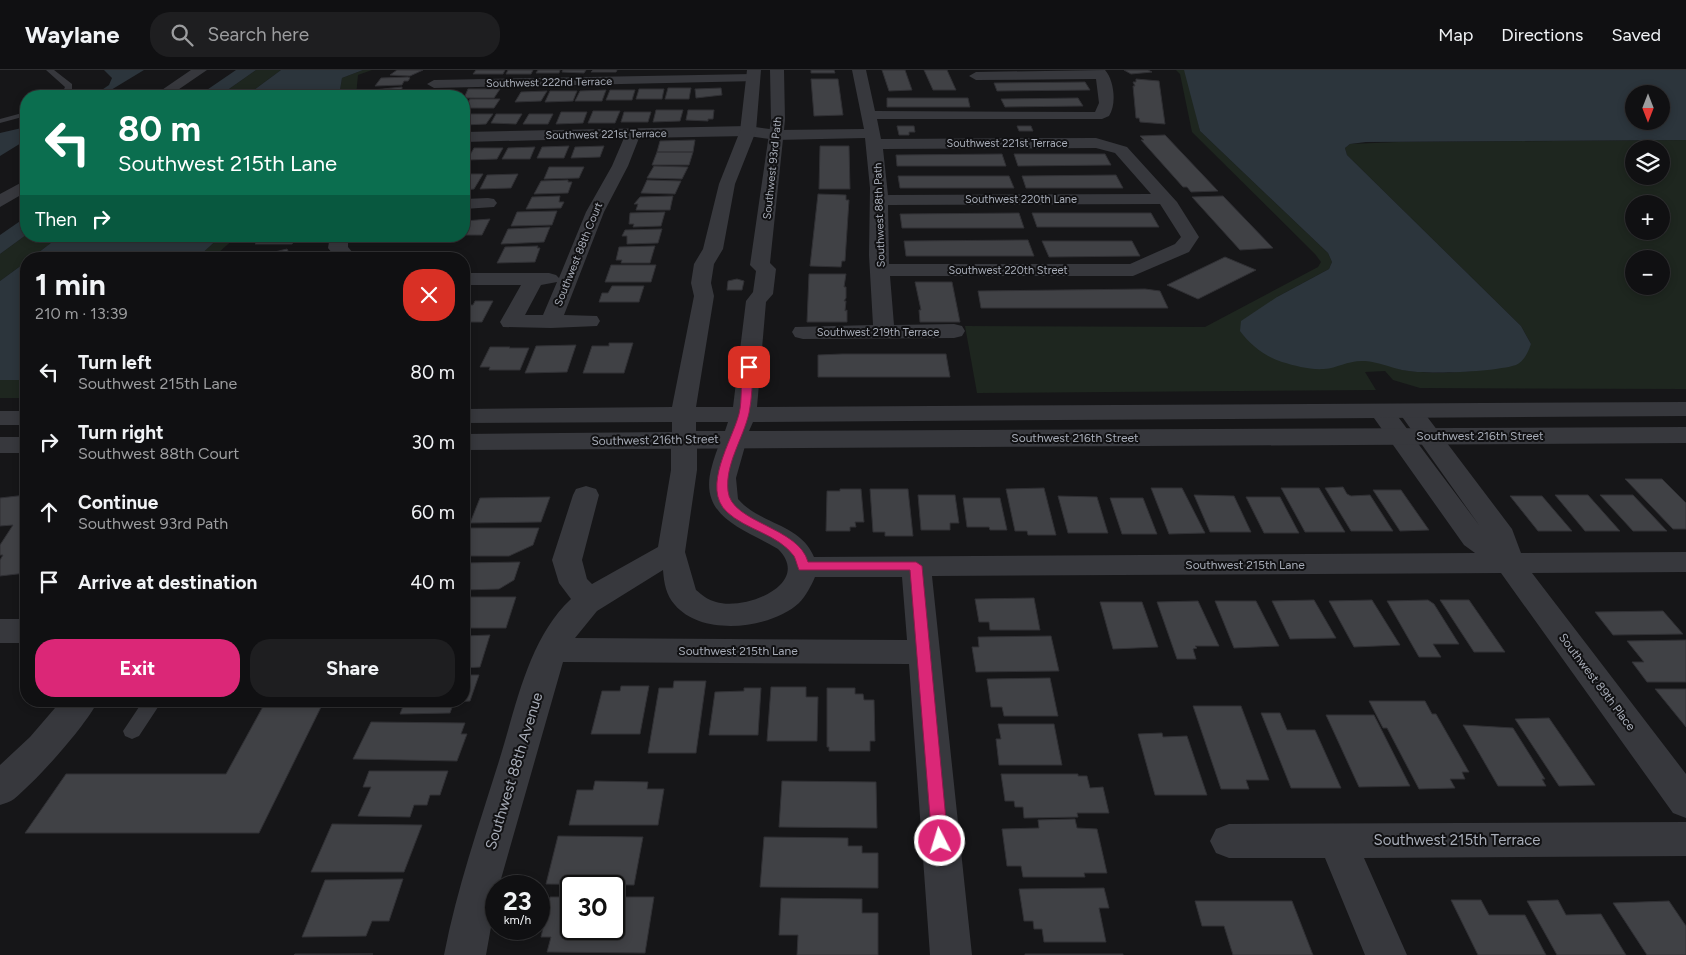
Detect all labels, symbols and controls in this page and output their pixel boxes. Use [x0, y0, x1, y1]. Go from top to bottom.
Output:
search box [150, 12, 500, 57]
text: Waylane [25, 20, 120, 49]
icon: search [168, 21, 196, 49]
text: Search here [208, 23, 309, 46]
text: Map [1438, 24, 1473, 46]
text: Directions [1501, 24, 1583, 46]
text: Saved [1611, 24, 1661, 46]
street label: Southwest 222nd Terrace [486, 75, 612, 90]
north arrow [1625, 85, 1670, 130]
map controls [1625, 85, 1670, 295]
text: 80 m [118, 108, 201, 150]
icon: left [35, 110, 100, 175]
street label: Southwest 93rd Path [761, 116, 784, 220]
street label: Southwest 221st Terrace [545, 127, 667, 142]
street label: Southwest 221st Terrace [946, 137, 1068, 150]
button: layers [1625, 140, 1670, 185]
text: Southwest 215th Lane [118, 150, 337, 177]
street label: Southwest 88th Path [871, 162, 888, 268]
street label: Southwest 220th Lane [965, 193, 1077, 206]
button: + [1625, 195, 1670, 240]
street label: Southwest 88th Court [552, 200, 605, 308]
icon: right [87, 205, 115, 233]
text: Then [35, 208, 77, 231]
button: − [1625, 250, 1670, 295]
street label: Southwest 220th Street [948, 264, 1068, 277]
text: 1 min [35, 266, 106, 303]
button: close [403, 269, 455, 321]
text: 210 m · 13:39 [35, 304, 127, 323]
street label: Southwest 219th Terrace [817, 326, 939, 339]
pin [728, 346, 770, 388]
text: Turn left [78, 351, 152, 374]
icon: arrive [735, 353, 763, 381]
icon: left [35, 358, 63, 386]
text: 80 m [410, 361, 455, 384]
text: Southwest 215th Lane [78, 374, 237, 393]
text: Turn right [78, 421, 164, 444]
icon: right [35, 428, 63, 456]
street label: Southwest 216th Street [1416, 429, 1544, 443]
text: 30 m [412, 431, 455, 454]
street label: Southwest 216th Street [1011, 431, 1139, 445]
street label: Southwest 216th Street [591, 432, 719, 448]
text: Southwest 88th Court [78, 444, 239, 463]
text: Continue [78, 491, 158, 514]
icon: ahead [35, 498, 63, 526]
text: 60 m [411, 501, 455, 524]
text: Southwest 93rd Path [78, 514, 228, 533]
street label: Southwest 215th Lane [1185, 558, 1305, 572]
icon: arrive [35, 568, 63, 596]
text: Arrive at destination [78, 571, 257, 594]
text: 40 m [410, 571, 455, 594]
street label: Southwest 89th Place [1556, 631, 1638, 734]
button: Exit [35, 639, 240, 697]
button: Share [250, 639, 455, 697]
street label: Southwest 215th Lane [678, 644, 798, 658]
street label: Southwest 88th Avenue [482, 690, 546, 852]
position arrow [913, 814, 965, 866]
street label: Southwest 215th Terrace [1374, 831, 1540, 849]
speed limit sign: 30 [560, 875, 625, 940]
text: 23 [503, 886, 532, 916]
text: km/h [504, 913, 531, 927]

